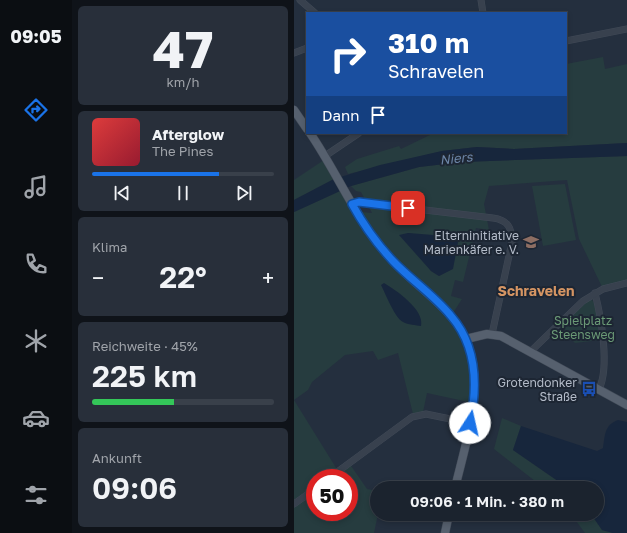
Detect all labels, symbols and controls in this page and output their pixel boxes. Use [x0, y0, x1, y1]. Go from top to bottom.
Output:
text: 47 [153, 17, 213, 79]
text: 09:05 [10, 25, 62, 47]
text: 310 m [388, 26, 469, 59]
icon: right [322, 28, 374, 80]
text: Schravelen [388, 60, 484, 82]
text: km/h [166, 74, 200, 90]
icon: directions [22, 96, 50, 124]
icon: arrive [367, 104, 389, 126]
text: Dann [322, 106, 359, 124]
text: Afterglow [152, 125, 224, 143]
text: The Pines [152, 143, 213, 159]
water label: Niers [439, 148, 474, 168]
icon: music [22, 173, 50, 201]
icon: previous [111, 182, 133, 204]
icon: pause [172, 182, 194, 204]
icon: next [233, 182, 255, 204]
pin [391, 191, 425, 225]
icon: arrive [397, 197, 419, 219]
place label: Elterninitiative Marienkäfer e. V. [424, 228, 519, 257]
school or university icon: Elterninitiative Marienkäfer e. V. [522, 233, 540, 251]
text: Klima [92, 239, 127, 255]
icon: phone [22, 250, 50, 278]
text: 22° [159, 259, 207, 295]
text: − [92, 264, 104, 291]
text: + [262, 264, 274, 291]
district label: Schravelen [498, 282, 574, 299]
park label: Spielplatz Steensweg [551, 313, 615, 342]
icon: climate [22, 327, 50, 355]
text: Reichweite · 45% [92, 338, 198, 354]
text: 225 km [92, 358, 197, 394]
place label: Grotendonker Straße [497, 375, 577, 404]
bus stop icon: Grotendonker Straße [580, 380, 598, 398]
position arrow [449, 402, 491, 444]
icon: car [22, 404, 50, 432]
text: Ankunft [92, 450, 142, 466]
speed limit sign: 50 [306, 469, 358, 521]
text: 09:06 [92, 470, 177, 506]
icon: filters [22, 481, 50, 509]
text: 09:06 · 1 Min. · 380 m [410, 492, 564, 510]

